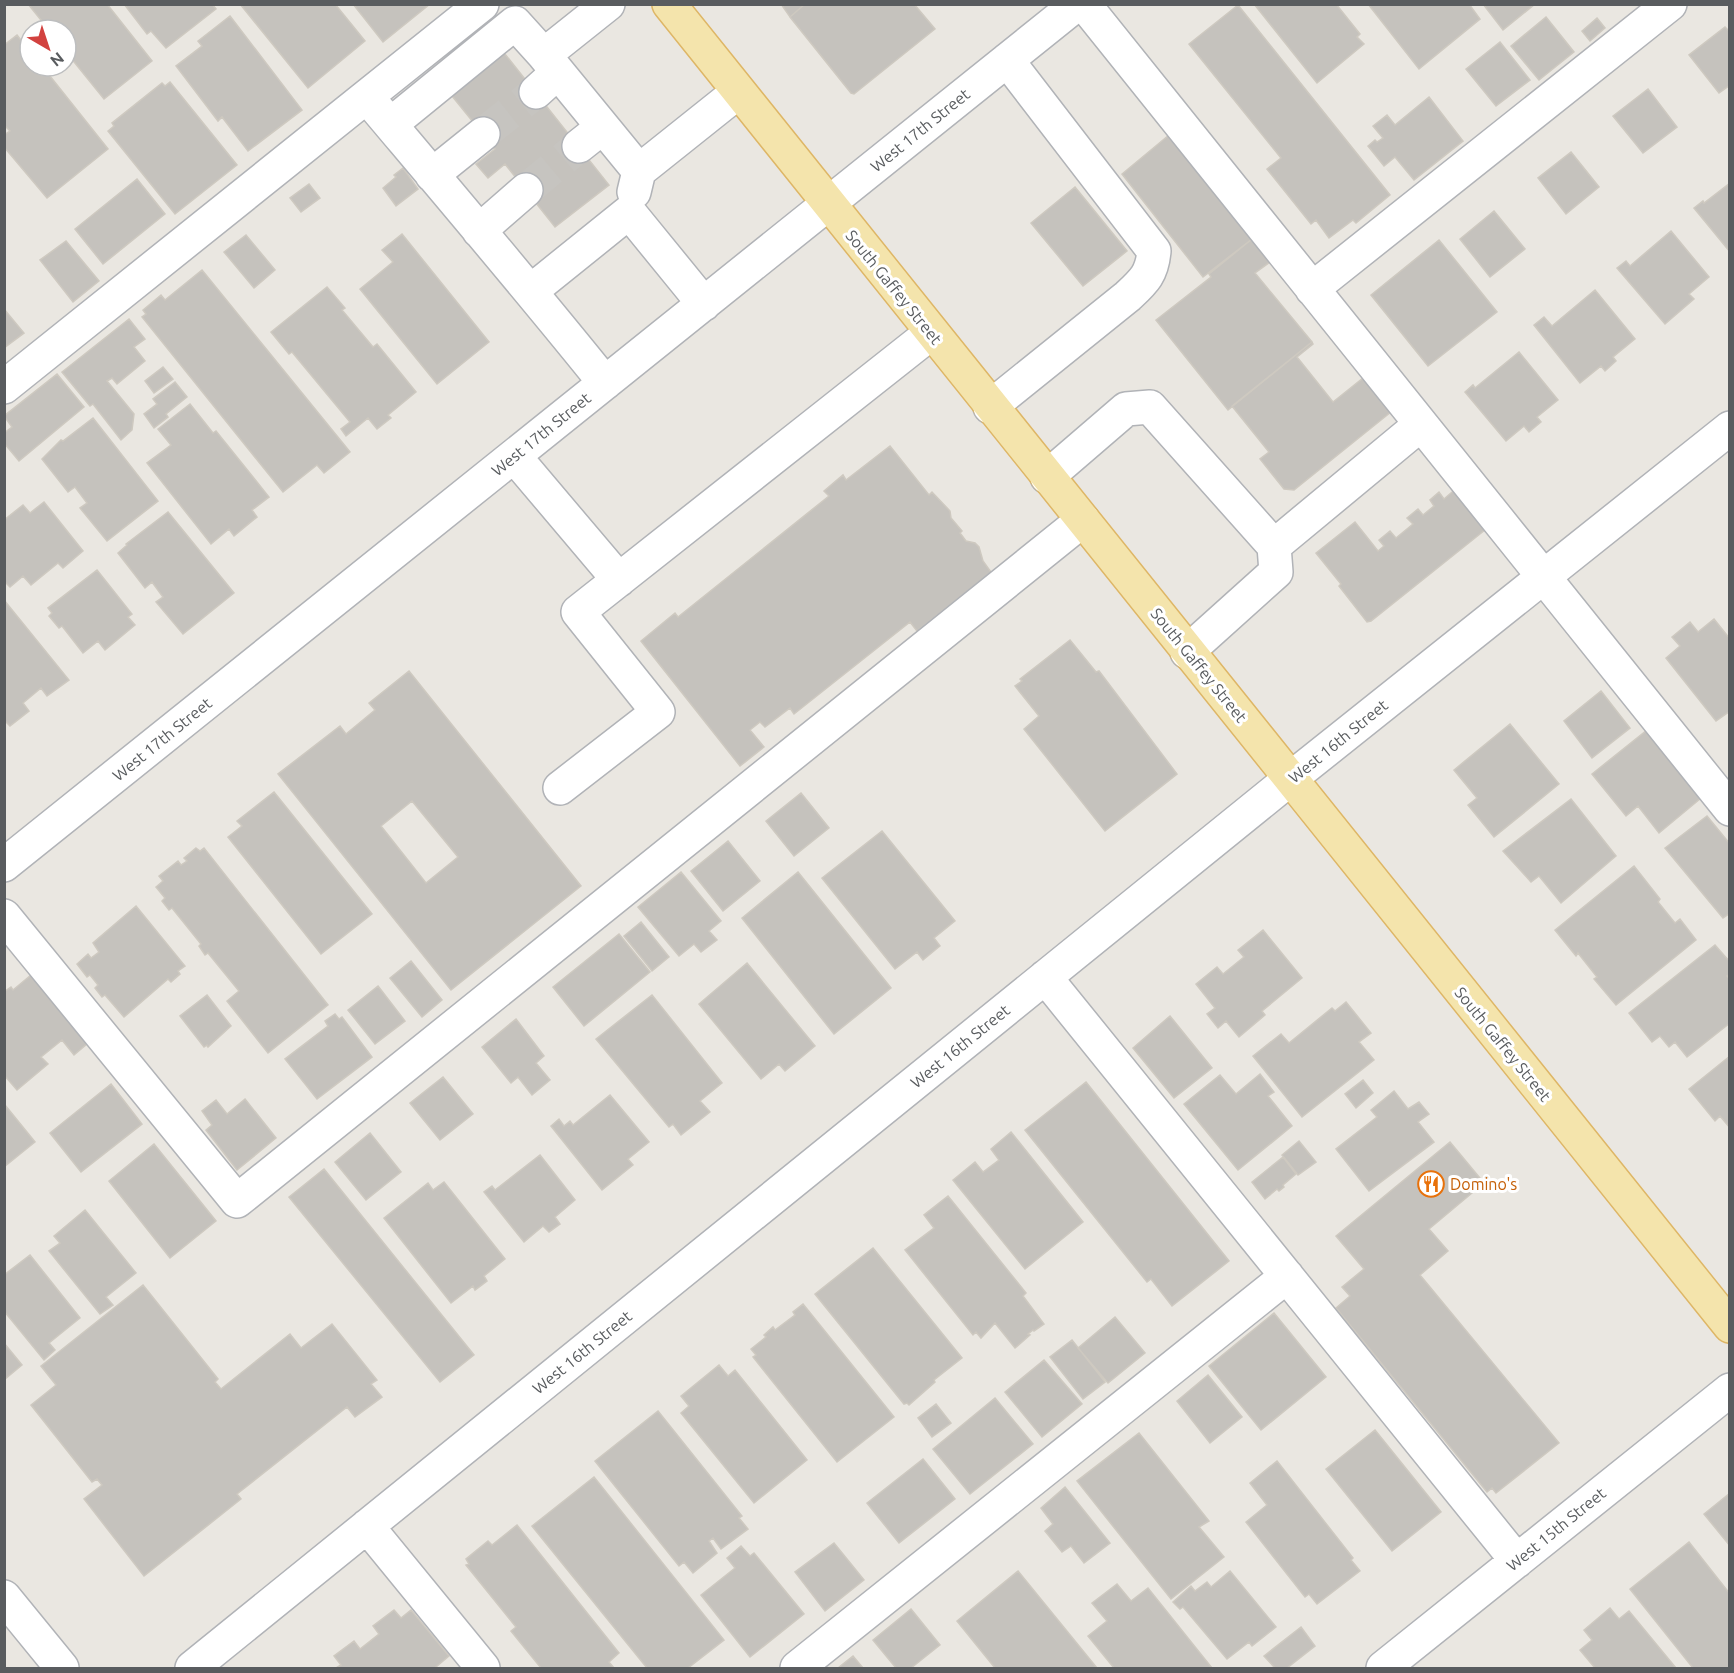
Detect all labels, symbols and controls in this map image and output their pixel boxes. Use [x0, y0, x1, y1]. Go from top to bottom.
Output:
north arrow [18, 18, 78, 78]
text: N [47, 49, 68, 70]
street label: West 17th Street [867, 84, 974, 175]
street label: South Gaffey Street [842, 226, 946, 348]
street label: West 17th Street [488, 388, 595, 479]
street label: South Gaffey Street [1147, 604, 1251, 726]
street label: West 17th Street [109, 693, 216, 784]
street label: West 16th Street [1285, 695, 1392, 786]
street label: South Gaffey Street [1451, 983, 1555, 1105]
street label: West 16th Street [907, 1000, 1014, 1091]
restaurant icon: Domino's [1416, 1169, 1446, 1199]
place label: Domino's [1450, 1175, 1517, 1193]
street label: West 16th Street [529, 1306, 636, 1397]
street label: West 15th Street [1503, 1483, 1610, 1574]

